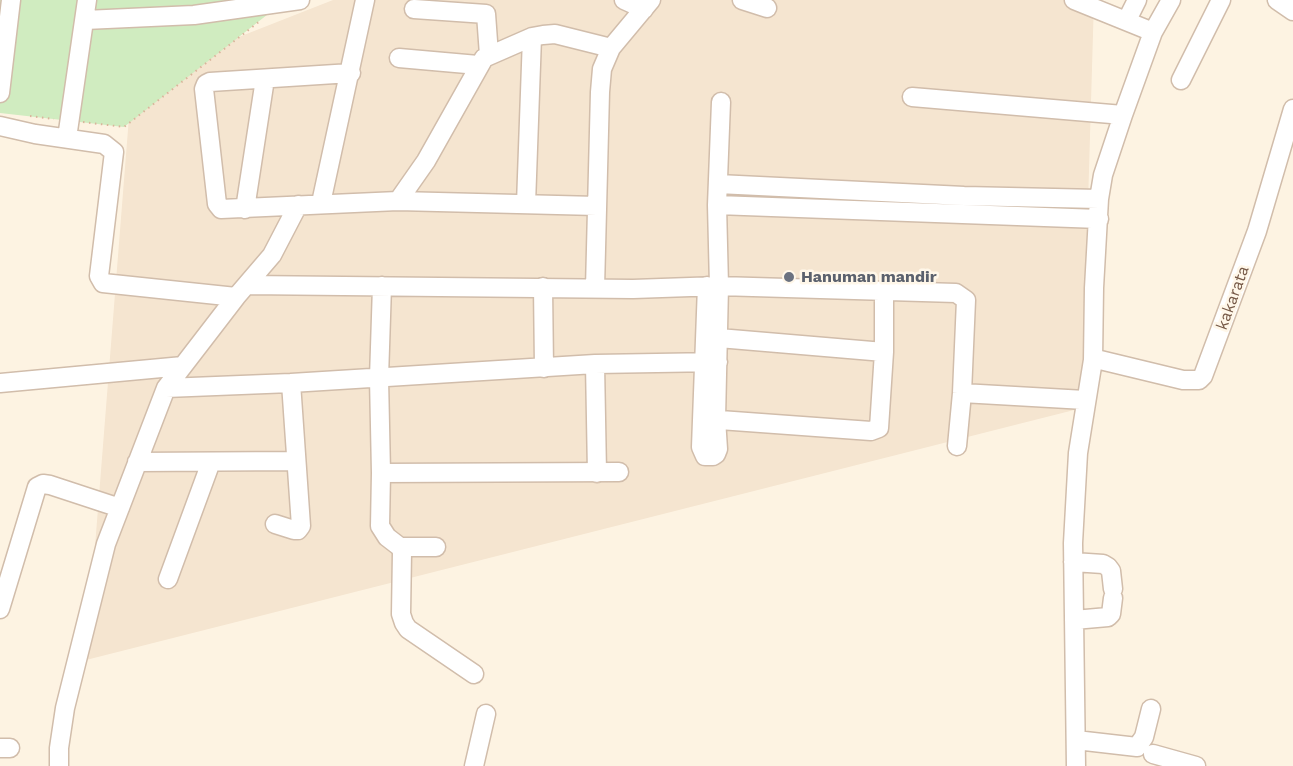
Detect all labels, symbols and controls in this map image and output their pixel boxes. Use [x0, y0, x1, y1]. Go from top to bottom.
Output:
street label: kakarata [1213, 263, 1253, 333]
place label: Hanuman mandir [801, 267, 937, 287]
marker: Hanuman mandir [782, 270, 796, 284]

